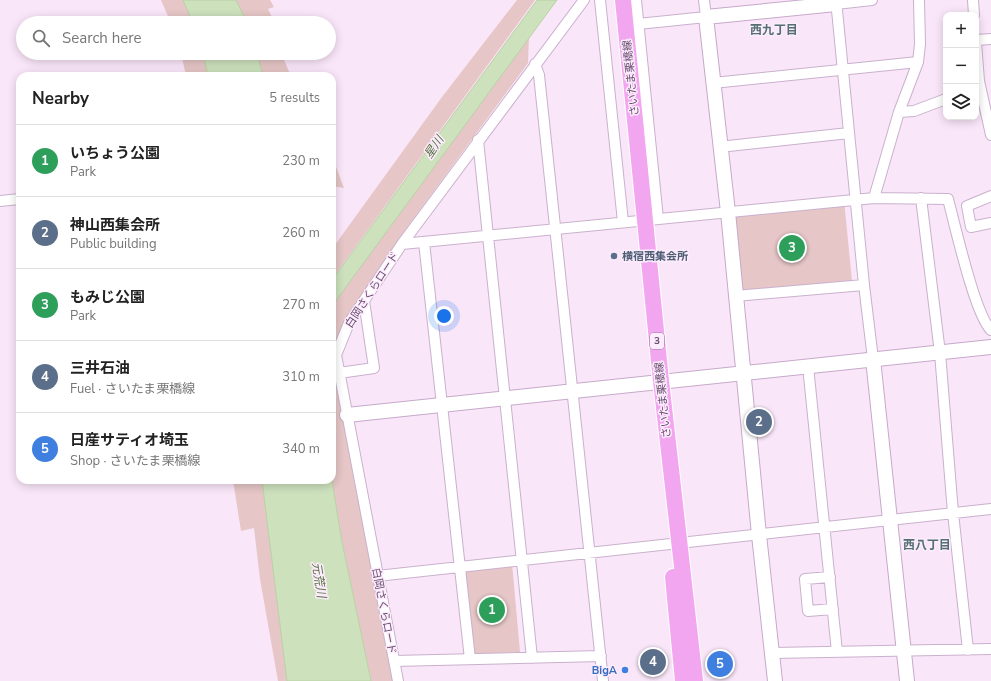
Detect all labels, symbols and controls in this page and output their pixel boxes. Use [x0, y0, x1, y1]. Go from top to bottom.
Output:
map controls [943, 12, 979, 120]
button: + [943, 12, 979, 48]
search box [16, 16, 336, 60]
district label: 西九丁目 [750, 22, 798, 38]
icon: search [30, 27, 52, 49]
text: Search here [62, 28, 142, 48]
street label: さいたま栗橋線 [620, 39, 642, 117]
button: − [943, 48, 979, 84]
button: layers [943, 84, 979, 120]
text: Nearby [32, 87, 89, 110]
text: 5 results [269, 89, 320, 107]
water label: 星川 [421, 131, 448, 161]
text: いちょう公園 [70, 143, 160, 163]
text: 1 [41, 152, 49, 170]
text: 230 m [282, 152, 320, 170]
text: Park [70, 163, 96, 181]
text: 神山西集会所 [70, 215, 160, 235]
text: 2 [41, 224, 49, 242]
text: 260 m [282, 224, 320, 242]
pin: 3 [779, 233, 805, 263]
text: Public building [70, 235, 157, 253]
street label: 白岡さくらロード [342, 249, 402, 331]
place label: 横宿西集会所 [622, 249, 688, 264]
marker: 横宿西集会所 [609, 251, 619, 261]
text: もみじ公園 [70, 287, 145, 307]
text: 3 [41, 296, 49, 314]
text: 270 m [282, 296, 320, 314]
your location [434, 306, 454, 326]
text: Park [70, 307, 96, 325]
road number: 3 [650, 333, 664, 349]
text: 三井石油 [70, 358, 130, 378]
street label: さいたま栗橋線 [652, 361, 674, 439]
text: 4 [41, 368, 49, 386]
text: 310 m [282, 368, 320, 386]
text: Fuel · さいたま栗橋線 [70, 380, 195, 398]
pin: 2 [746, 407, 772, 437]
text: 日産サティオ埼玉 [70, 430, 189, 450]
text: 5 [41, 440, 49, 458]
text: 340 m [282, 440, 320, 458]
text: Shop · さいたま栗橋線 [70, 452, 200, 470]
district label: 西八丁目 [903, 537, 951, 553]
water label: 元荒川 [308, 561, 330, 601]
street label: 白岡さくらロード [368, 566, 400, 656]
pin: 1 [479, 595, 505, 625]
pin: 4 [640, 647, 666, 677]
pin: 5 [707, 649, 733, 679]
place label: BigA [592, 663, 618, 678]
marker: BigA [620, 665, 630, 675]

